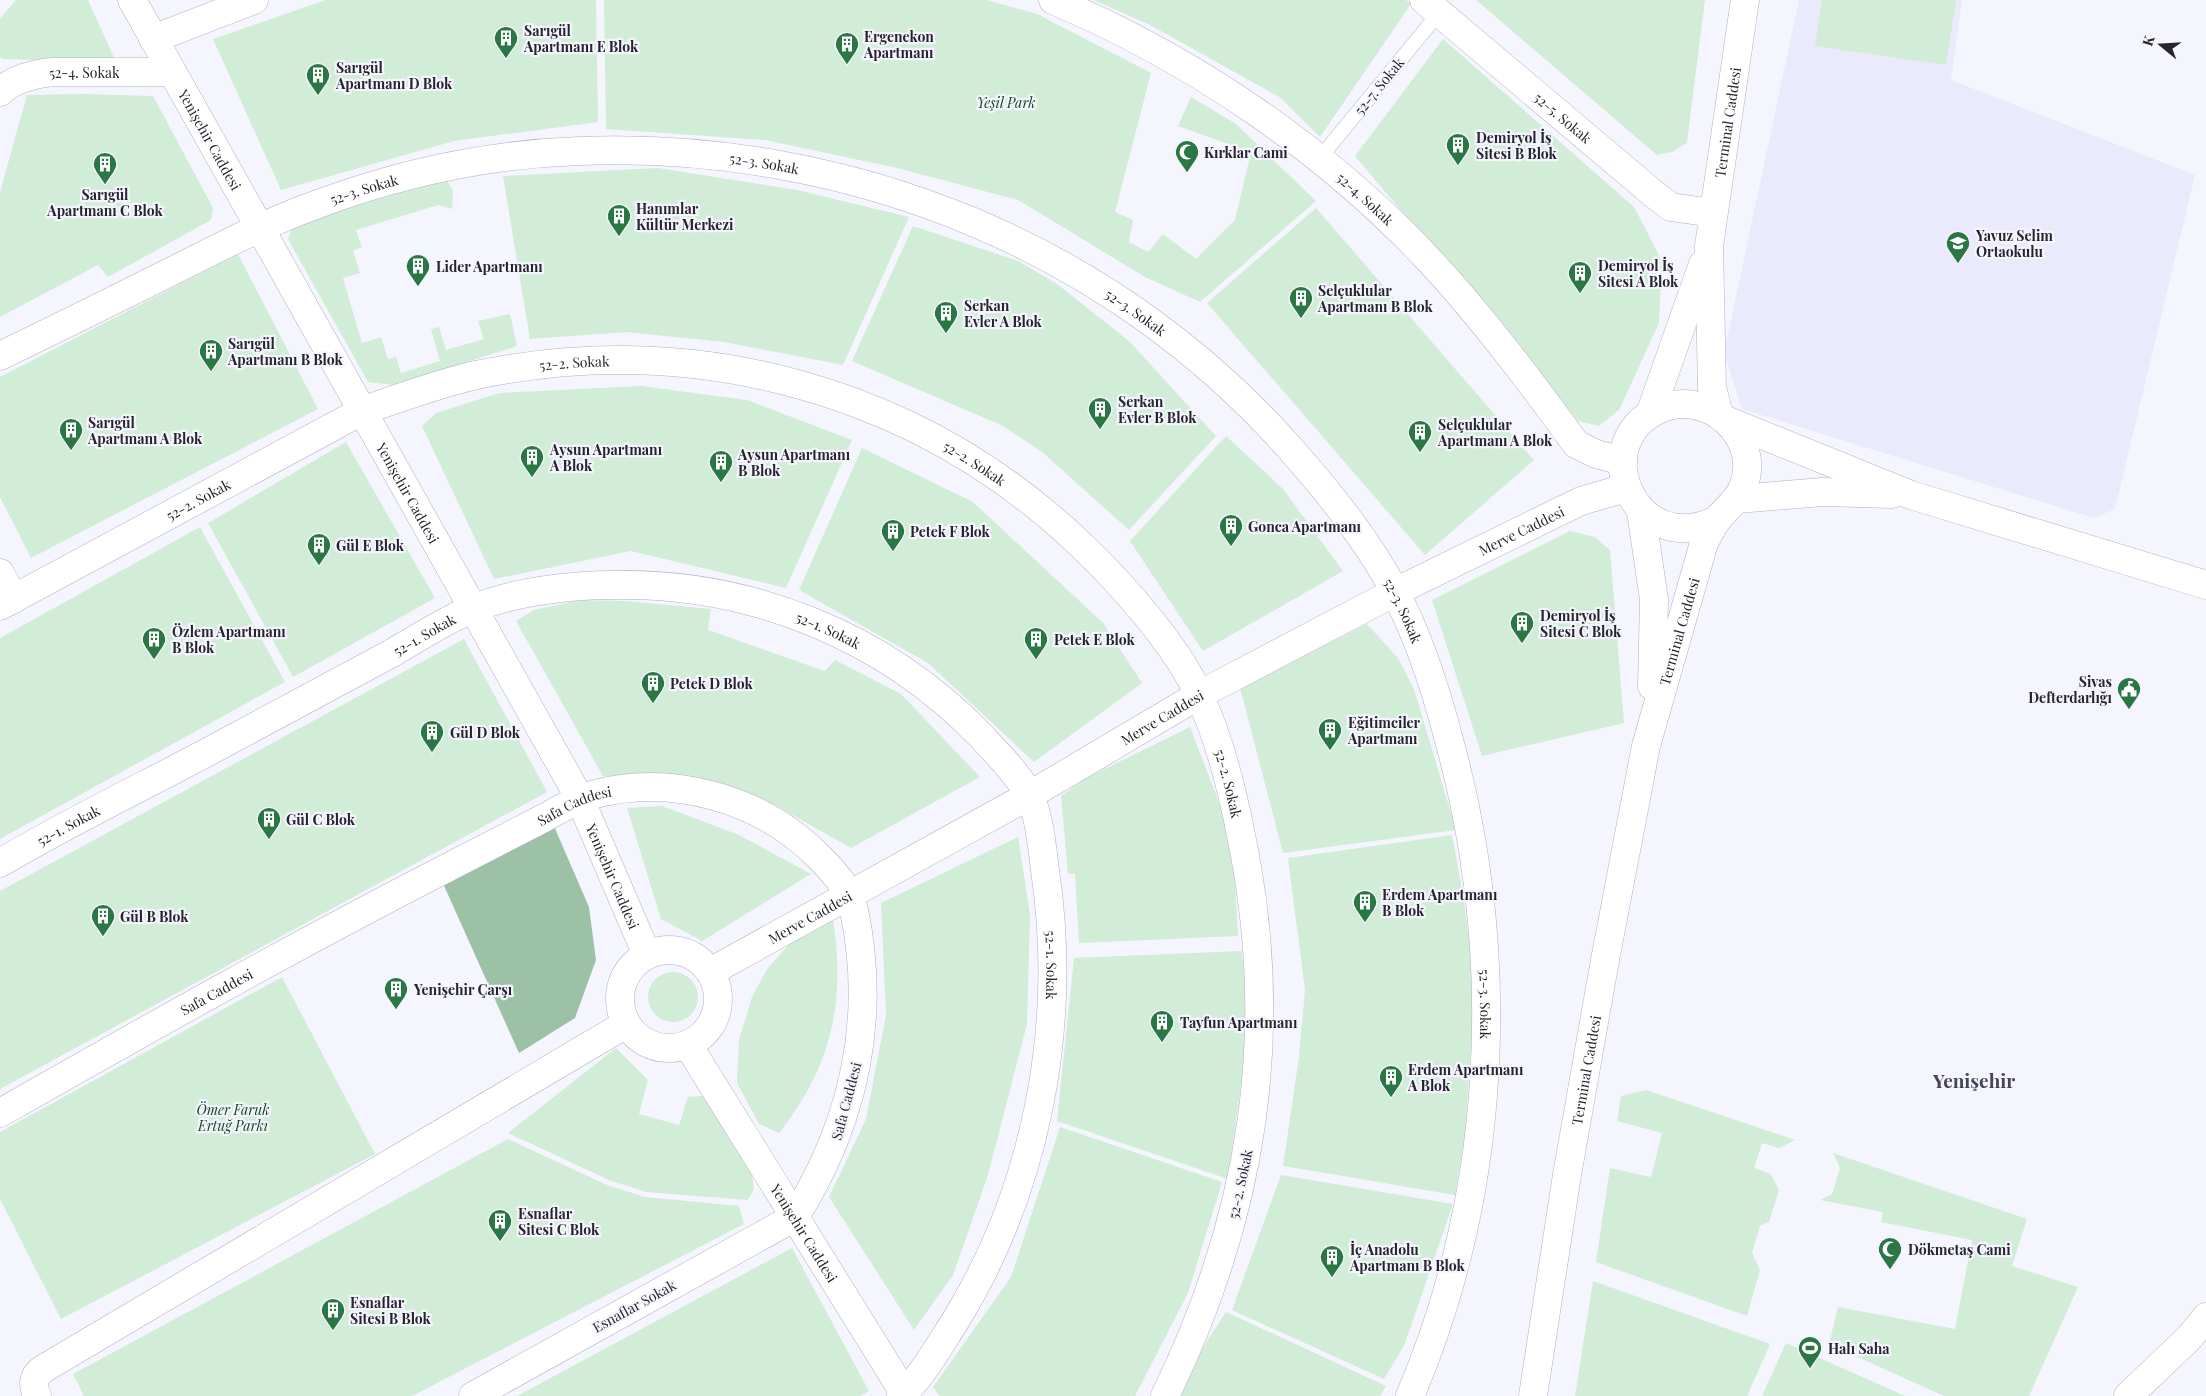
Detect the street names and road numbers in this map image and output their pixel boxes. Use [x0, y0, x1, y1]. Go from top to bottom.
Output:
street label: 52-7. Sokak [1350, 53, 1408, 119]
street label: 52-4. Sokak [48, 62, 120, 82]
street label: Terminal Caddesi [1710, 66, 1745, 179]
street label: Yenişehir Caddesi [174, 85, 246, 193]
street label: 52-5. Sokak [1530, 88, 1596, 147]
street label: 52-3. Sokak [728, 148, 801, 178]
street label: 52-4. Sokak [1333, 168, 1399, 229]
street label: 52-3. Sokak [327, 169, 400, 208]
street label: 52-3. Sokak [1102, 284, 1171, 340]
street label: 52-2. Sokak [538, 351, 610, 374]
street label: 52-2. Sokak [940, 436, 1010, 490]
street label: Yenişehir Caddesi [372, 438, 444, 546]
street label: 52-2. Sokak [162, 474, 234, 524]
street label: Merve Caddesi [1475, 501, 1567, 559]
street label: 52-3. Sokak [1380, 574, 1427, 646]
street label: Terminal Caddesi [1654, 575, 1703, 687]
street label: 52-1. Sokak [794, 607, 865, 653]
street label: 52-1. Sokak [390, 609, 459, 660]
street label: Merve Caddesi [1117, 685, 1206, 749]
street label: 52-2. Sokak [1211, 746, 1247, 820]
street label: Safa Caddesi [534, 781, 613, 830]
street label: 52-1. Sokak [33, 800, 103, 850]
street label: Yenişehir Caddesi [582, 820, 644, 932]
street label: Merve Caddesi [764, 886, 855, 948]
street label: 52-1. Sokak [1042, 930, 1062, 1000]
street label: Safa Caddesi [177, 964, 256, 1019]
street label: 52-3. Sokak [1476, 969, 1496, 1040]
street label: Terminal Caddesi [1566, 1014, 1605, 1127]
street label: Safa Caddesi [826, 1060, 866, 1142]
street label: 52-2. Sokak [1223, 1147, 1257, 1220]
street label: Yenişehir Caddesi [766, 1179, 842, 1286]
street label: Esnaflar Sokak [589, 1275, 679, 1337]

